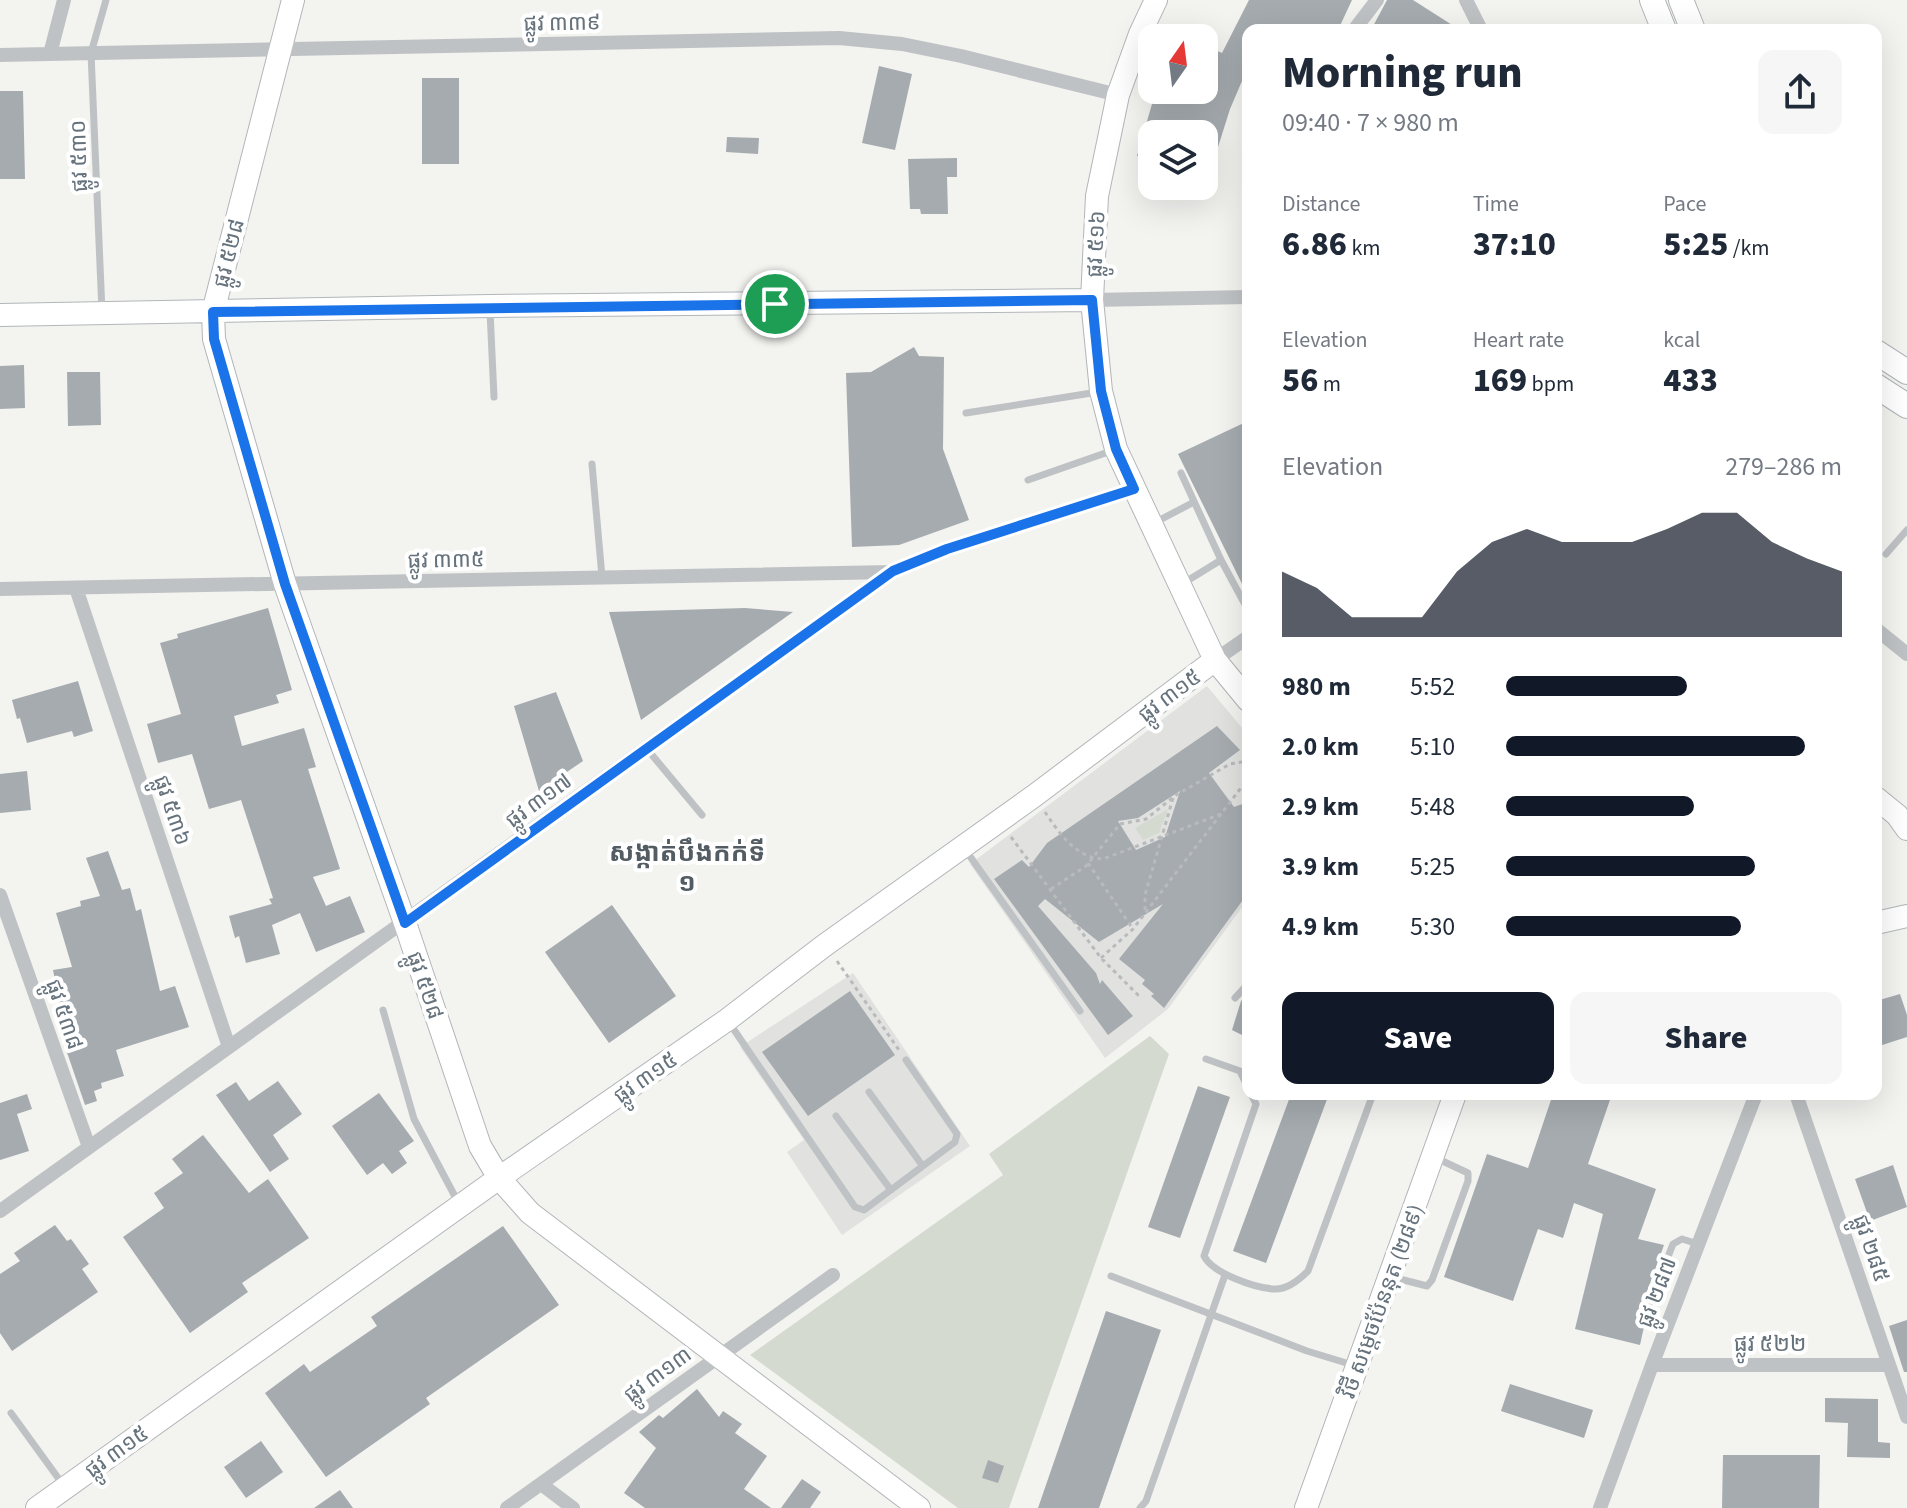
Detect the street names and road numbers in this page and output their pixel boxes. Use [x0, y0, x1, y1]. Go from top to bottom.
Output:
street label: ផ្លូវ ៣៣៩ [523, 6, 601, 43]
street label: ផ្លូវ ៥៣០ [62, 119, 100, 193]
street label: ផ្លូវ ៥១៦ [1078, 210, 1117, 279]
street label: ផ្លូវ ៥២៨ [205, 215, 256, 292]
street label: ផ្លូវ ៣៣៥ [407, 543, 485, 580]
street label: ផ្លូវ ៣១៥ [1131, 661, 1210, 733]
street label: ផ្លូវ ៣១៧ [499, 766, 581, 839]
street label: ផ្លូវ ៥៣៦ [142, 771, 199, 851]
street label: ផ្លូវ ៥២៨ [395, 947, 452, 1025]
street label: ផ្លូវ ៥៣៨ [34, 975, 91, 1055]
street label: ផ្លូវ ៣១៥ [607, 1044, 686, 1115]
street label: វិថី សម្តេចប៉ែននុត (២៨៩) [1332, 1200, 1432, 1403]
street label: ផ្លូវ ២៨៥ [1841, 1210, 1898, 1288]
street label: ផ្លូវ ២៨៧ [1629, 1252, 1688, 1334]
street label: ផ្លូវ ៥២២ [1734, 1328, 1806, 1364]
street label: ផ្លូវ ៣១៣ [617, 1339, 700, 1413]
street label: ផ្លូវ ៣១៥ [78, 1418, 157, 1489]

